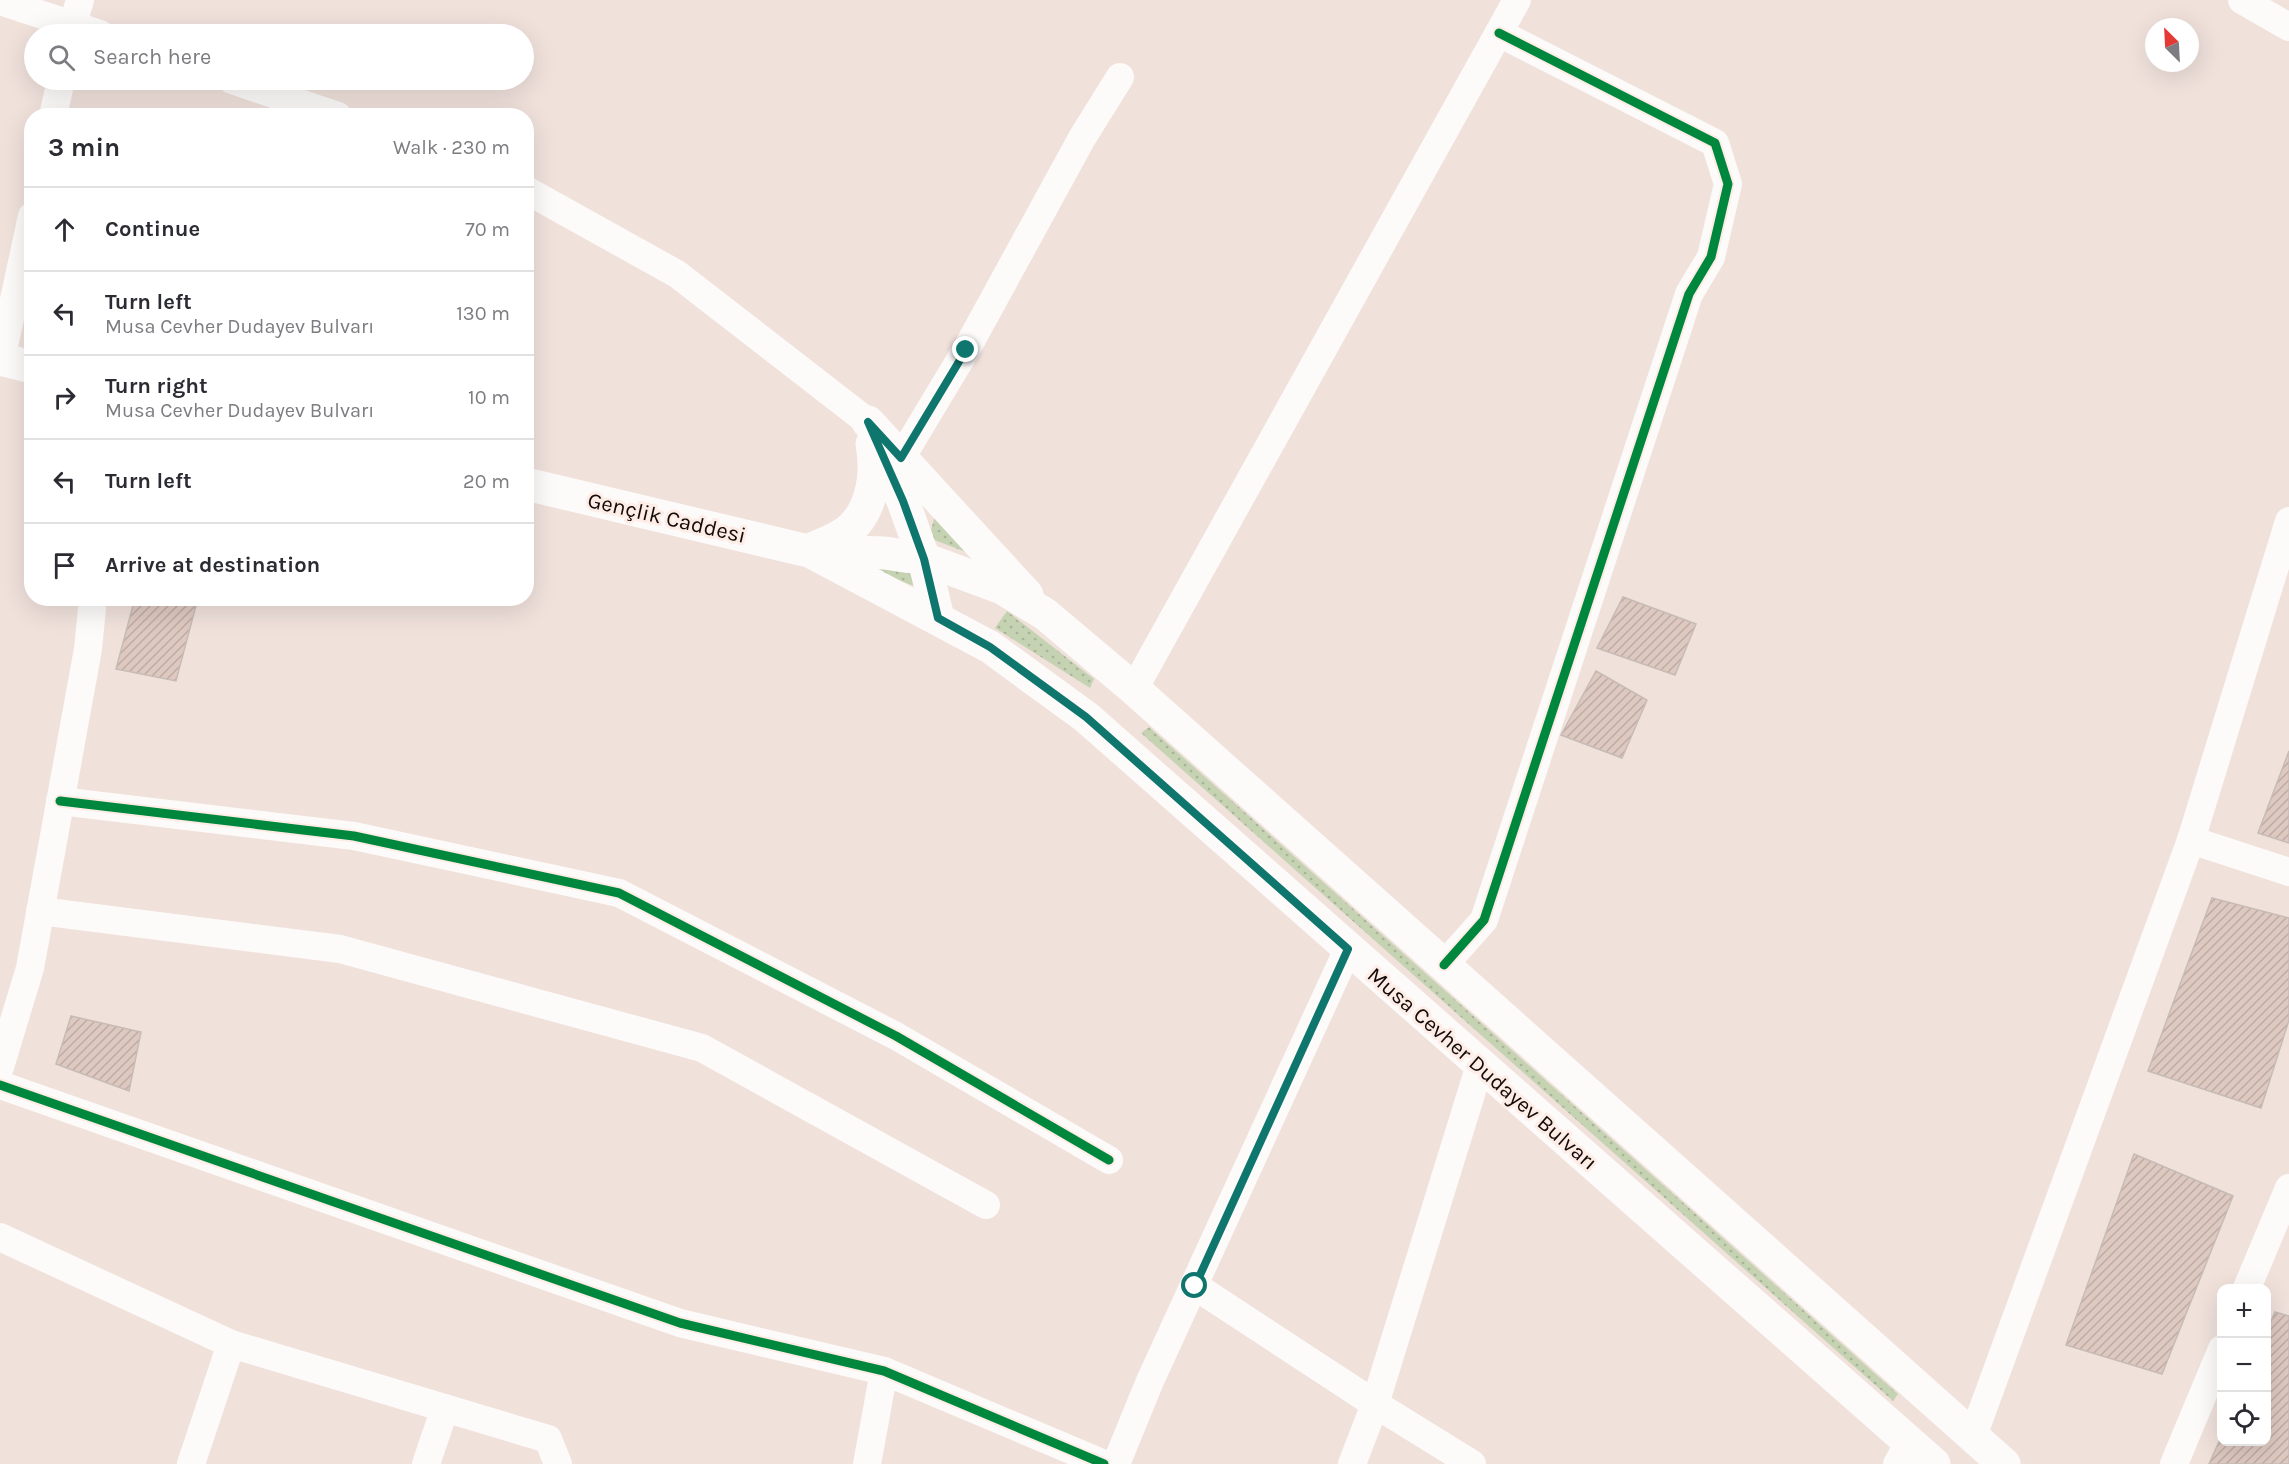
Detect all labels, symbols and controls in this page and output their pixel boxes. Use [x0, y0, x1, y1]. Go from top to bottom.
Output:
north arrow [2145, 18, 2199, 72]
search box [24, 24, 534, 90]
icon: search [45, 41, 78, 74]
text: Search here [93, 44, 211, 70]
text: 3 min [48, 132, 120, 163]
text: Walk · 230 m [393, 136, 510, 159]
icon: ahead [48, 213, 81, 246]
text: Continue [105, 216, 200, 242]
text: 70 m [465, 218, 510, 241]
text: Turn left [105, 289, 192, 315]
icon: left [48, 297, 81, 330]
text: 130 m [456, 302, 510, 325]
text: Musa Cevher Dudayev Bulvarı [105, 315, 374, 338]
route end [952, 336, 978, 362]
text: Turn right [105, 373, 208, 399]
icon: right [48, 381, 81, 414]
text: 10 m [468, 386, 510, 409]
text: Musa Cevher Dudayev Bulvarı [105, 399, 374, 422]
icon: left [48, 465, 81, 498]
text: Turn left [105, 468, 192, 494]
text: 20 m [463, 470, 510, 493]
street label: Gençlik Caddesi [585, 487, 748, 549]
icon: arrive [48, 549, 81, 582]
text: Arrive at destination [105, 552, 320, 578]
street label: Musa Cevher Dudayev Bulvarı [1362, 962, 1603, 1176]
route start [1181, 1272, 1207, 1298]
map controls [2217, 1284, 2271, 1446]
button: + [2217, 1284, 2271, 1338]
button: − [2217, 1338, 2271, 1392]
button: locate [2217, 1392, 2271, 1446]

